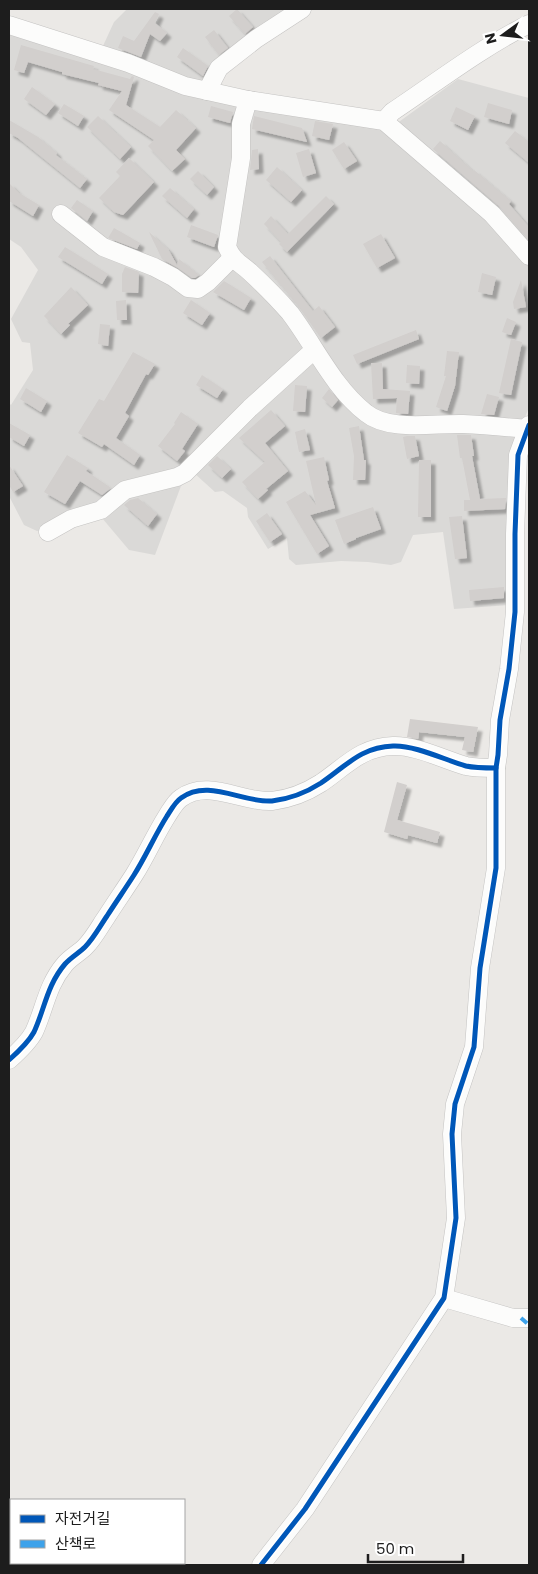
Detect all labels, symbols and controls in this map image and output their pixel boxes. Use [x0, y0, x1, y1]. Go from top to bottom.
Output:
north arrow [478, 10, 528, 60]
text: N [479, 31, 501, 46]
legend [10, 1499, 185, 1564]
text: 자전거길 [55, 1508, 110, 1529]
scale bar [368, 1532, 463, 1564]
text: 산책로 [55, 1533, 96, 1554]
text: 50 m [376, 1538, 414, 1559]

